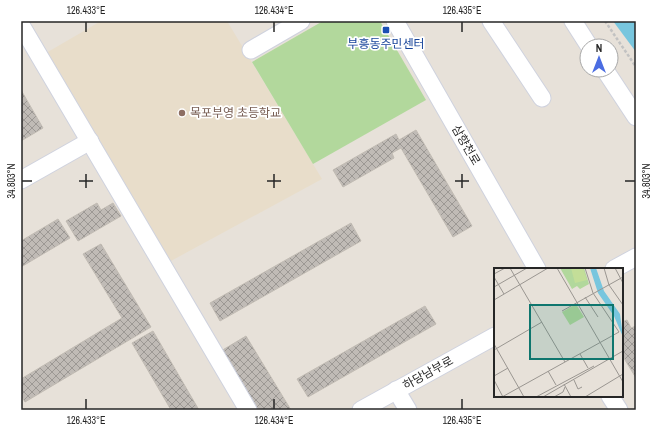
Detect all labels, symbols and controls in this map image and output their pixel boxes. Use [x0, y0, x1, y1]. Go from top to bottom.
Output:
text: 126.433°E [66, 4, 106, 17]
text: 126.434°E [254, 4, 294, 17]
text: 126.435°E [442, 4, 482, 17]
marker: 부흥동주민센터 [381, 25, 391, 35]
place label: 부흥동주민센터 [347, 36, 425, 52]
north arrow [579, 38, 619, 78]
text: N [596, 41, 602, 55]
place label: 목포부영 초등학교 [190, 105, 281, 121]
marker: 목포부영 초등학교 [177, 108, 187, 118]
street label: 삼향천로 [448, 122, 484, 168]
text: 34.803°N [5, 163, 18, 199]
text: 34.803°N [640, 163, 653, 199]
inset map [494, 268, 623, 397]
street label: 하당남부로 [400, 353, 456, 393]
text: 126.433°E [66, 414, 106, 427]
text: 126.434°E [254, 414, 294, 427]
text: 126.435°E [442, 414, 482, 427]

